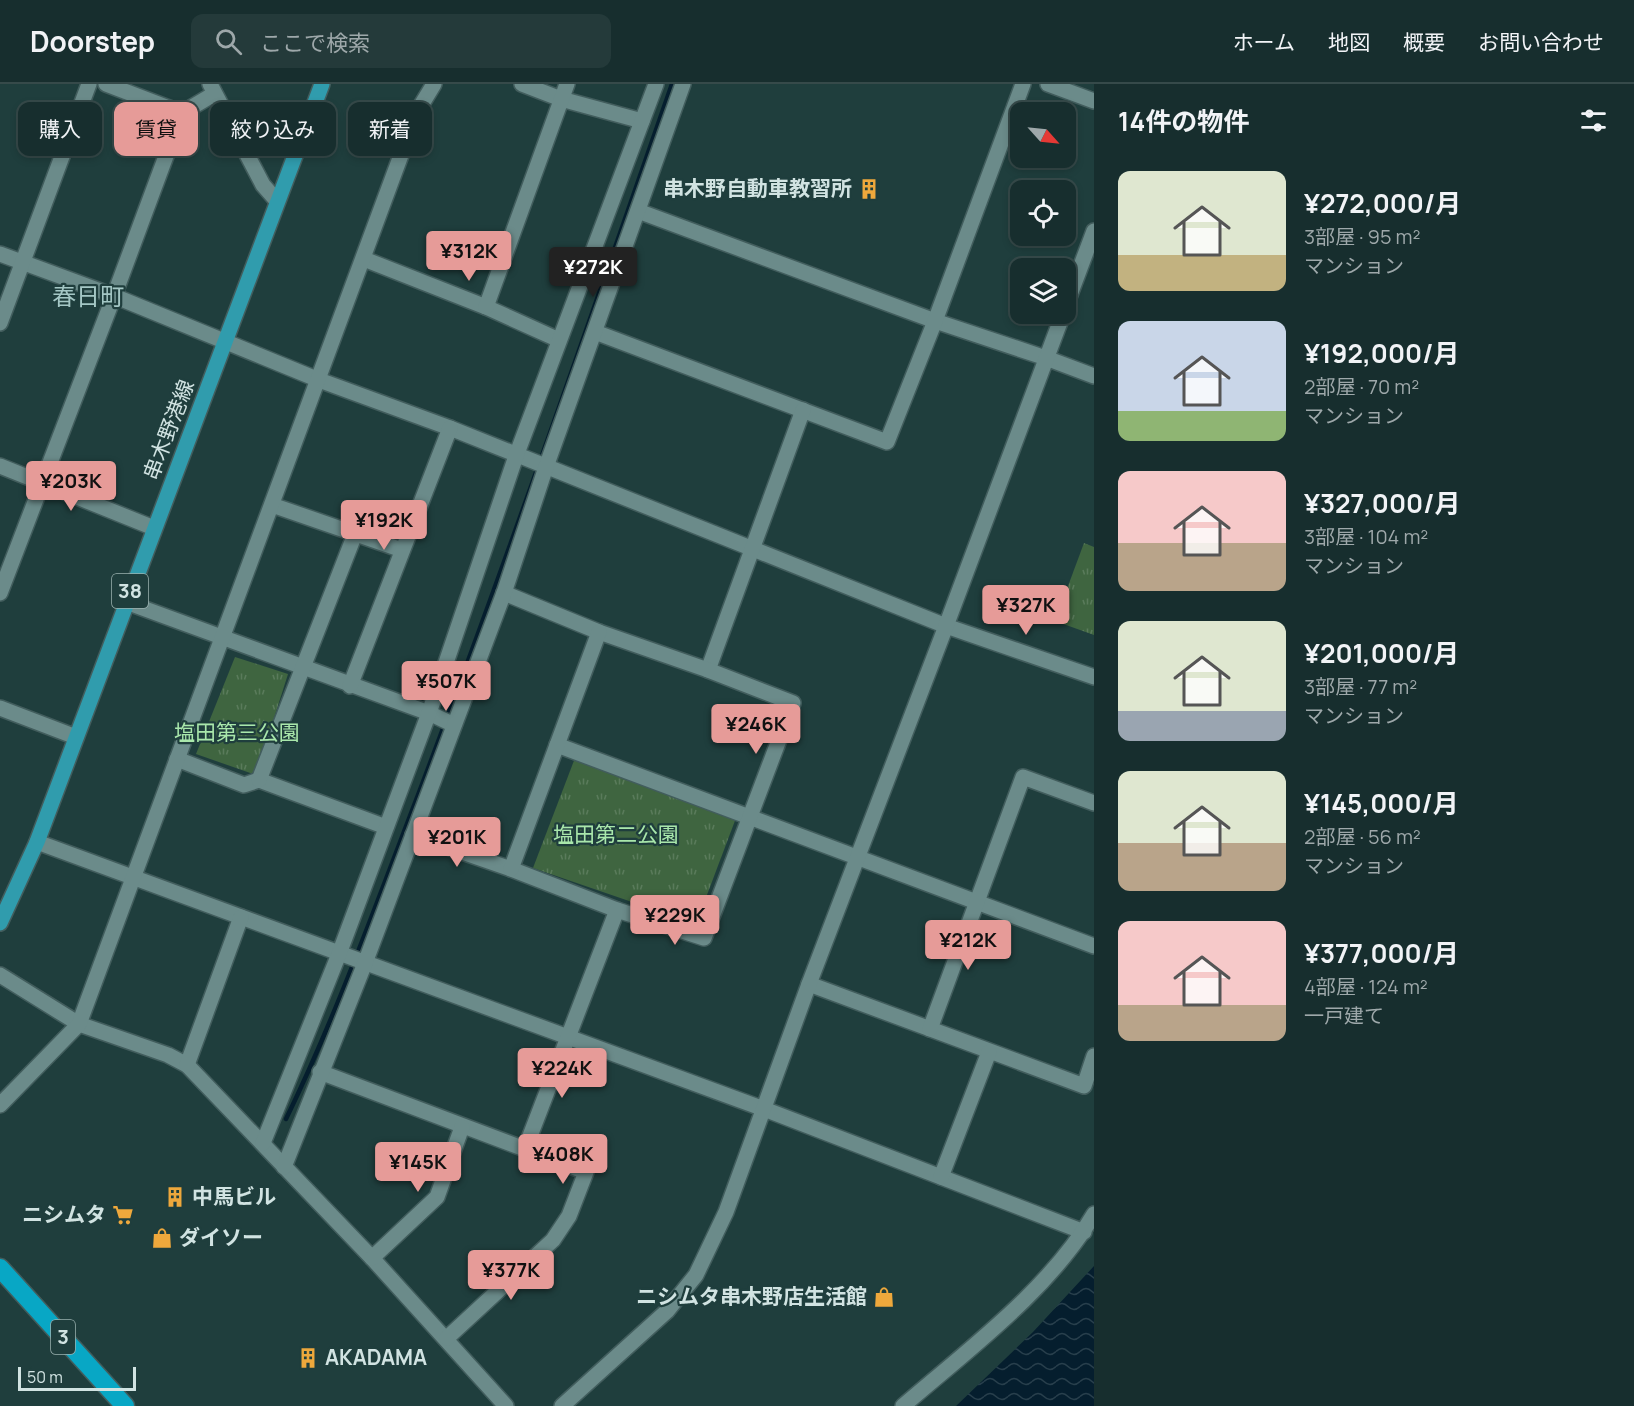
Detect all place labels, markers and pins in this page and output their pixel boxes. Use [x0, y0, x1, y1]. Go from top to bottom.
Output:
place label: 串木野自動車教習所 [663, 174, 852, 202]
building icon: 串木野自動車教習所 [857, 177, 881, 201]
pin: ¥312K [427, 231, 511, 282]
pin: ¥272K [551, 247, 635, 298]
pin: ¥203K [29, 461, 113, 512]
pin: ¥192K [342, 500, 426, 551]
pin: ¥327K [984, 585, 1068, 636]
pin: ¥507K [404, 661, 488, 712]
pin: ¥246K [714, 704, 798, 755]
pin: ¥201K [415, 817, 499, 868]
pin: ¥229K [633, 895, 717, 946]
pin: ¥212K [926, 920, 1010, 971]
pin: ¥224K [520, 1048, 604, 1099]
pin: ¥408K [521, 1134, 605, 1185]
pin: ¥145K [376, 1142, 460, 1193]
place label: 中馬ビル [192, 1182, 276, 1210]
building icon: 中馬ビル [163, 1185, 187, 1209]
place label: ニシムタ [22, 1200, 106, 1228]
supermarket icon: ニシムタ [111, 1203, 135, 1227]
place label: ダイソー [179, 1223, 263, 1251]
shop icon: ダイソー [150, 1226, 174, 1250]
pin: ¥377K [469, 1250, 553, 1301]
place label: ニシムタ串木野店生活館 [636, 1282, 867, 1310]
shop icon: ニシムタ串木野店生活館 [872, 1285, 896, 1309]
place label: AKADAMA [325, 1343, 427, 1371]
building icon: AKADAMA [296, 1346, 320, 1370]

